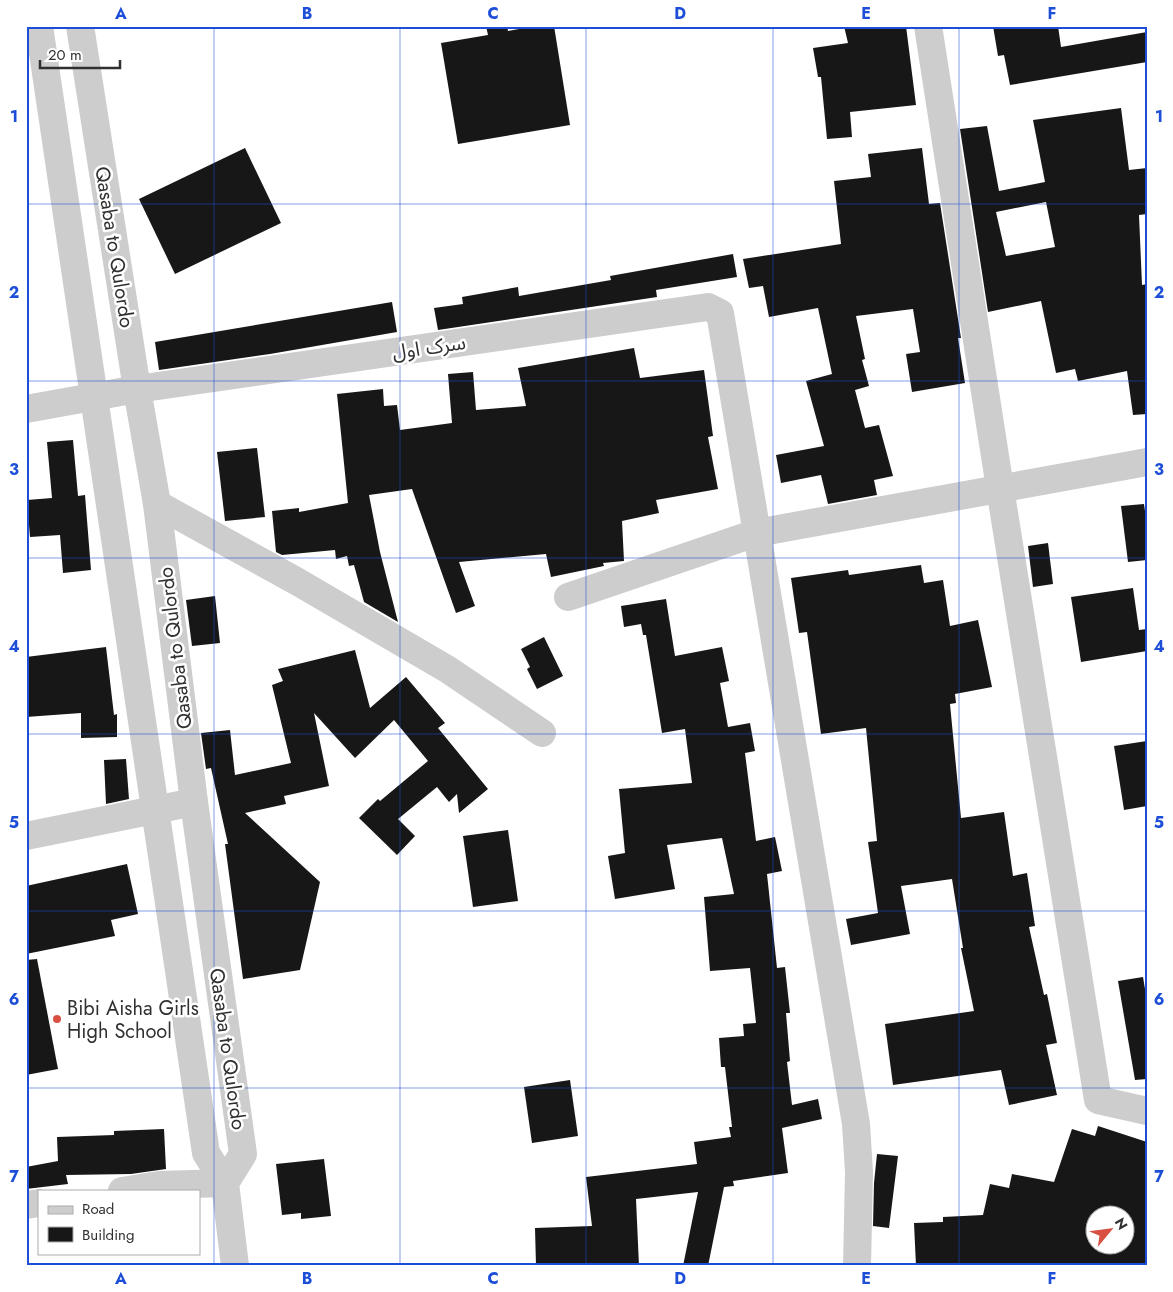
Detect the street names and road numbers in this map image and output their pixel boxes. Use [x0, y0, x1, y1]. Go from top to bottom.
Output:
street label: Qasaba to Qulordo [87, 164, 142, 330]
street label: سرک اول [390, 328, 468, 367]
street label: Qasaba to Qulordo [151, 565, 200, 731]
street label: Qasaba to Qulordo [202, 966, 253, 1132]

